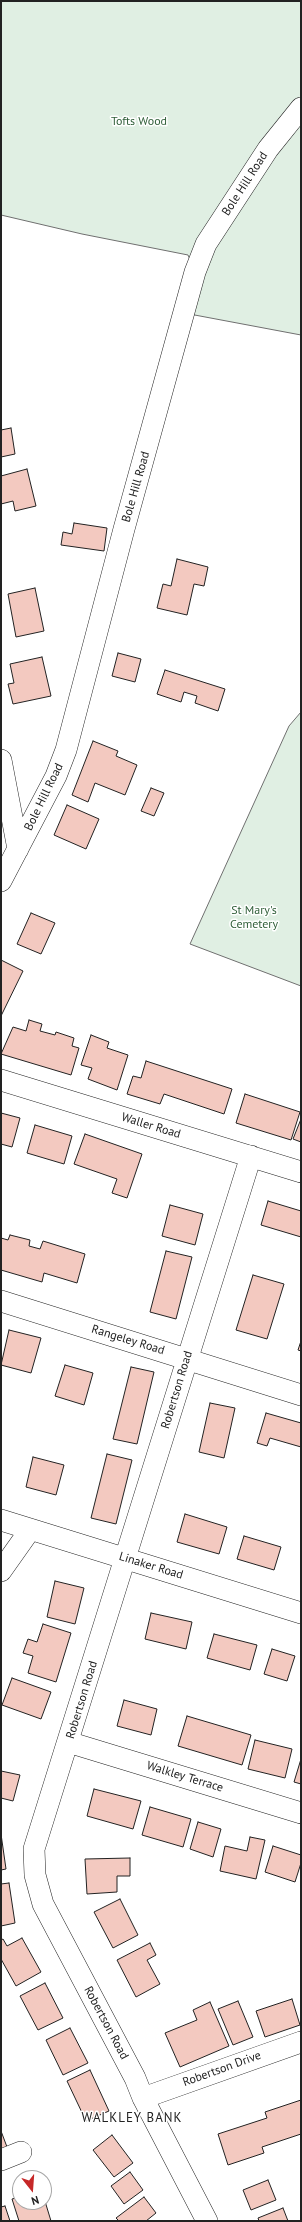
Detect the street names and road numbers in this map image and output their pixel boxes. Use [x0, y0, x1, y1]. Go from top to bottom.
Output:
street label: Bole Hill Road [219, 149, 271, 219]
street label: Bole Hill Road [119, 450, 153, 524]
street label: Bole Hill Road [21, 761, 67, 833]
street label: Waller Road [120, 1110, 182, 1142]
street label: Rangeley Road [90, 1322, 166, 1358]
street label: Robertson Road [158, 1349, 196, 1431]
street label: Linaker Road [117, 1549, 185, 1583]
street label: Robertson Road [63, 1659, 101, 1741]
street label: Walkley Terrace [145, 1759, 225, 1795]
street label: Robertson Road [81, 1984, 131, 2062]
street label: Robertson Drive [181, 2048, 263, 2090]

